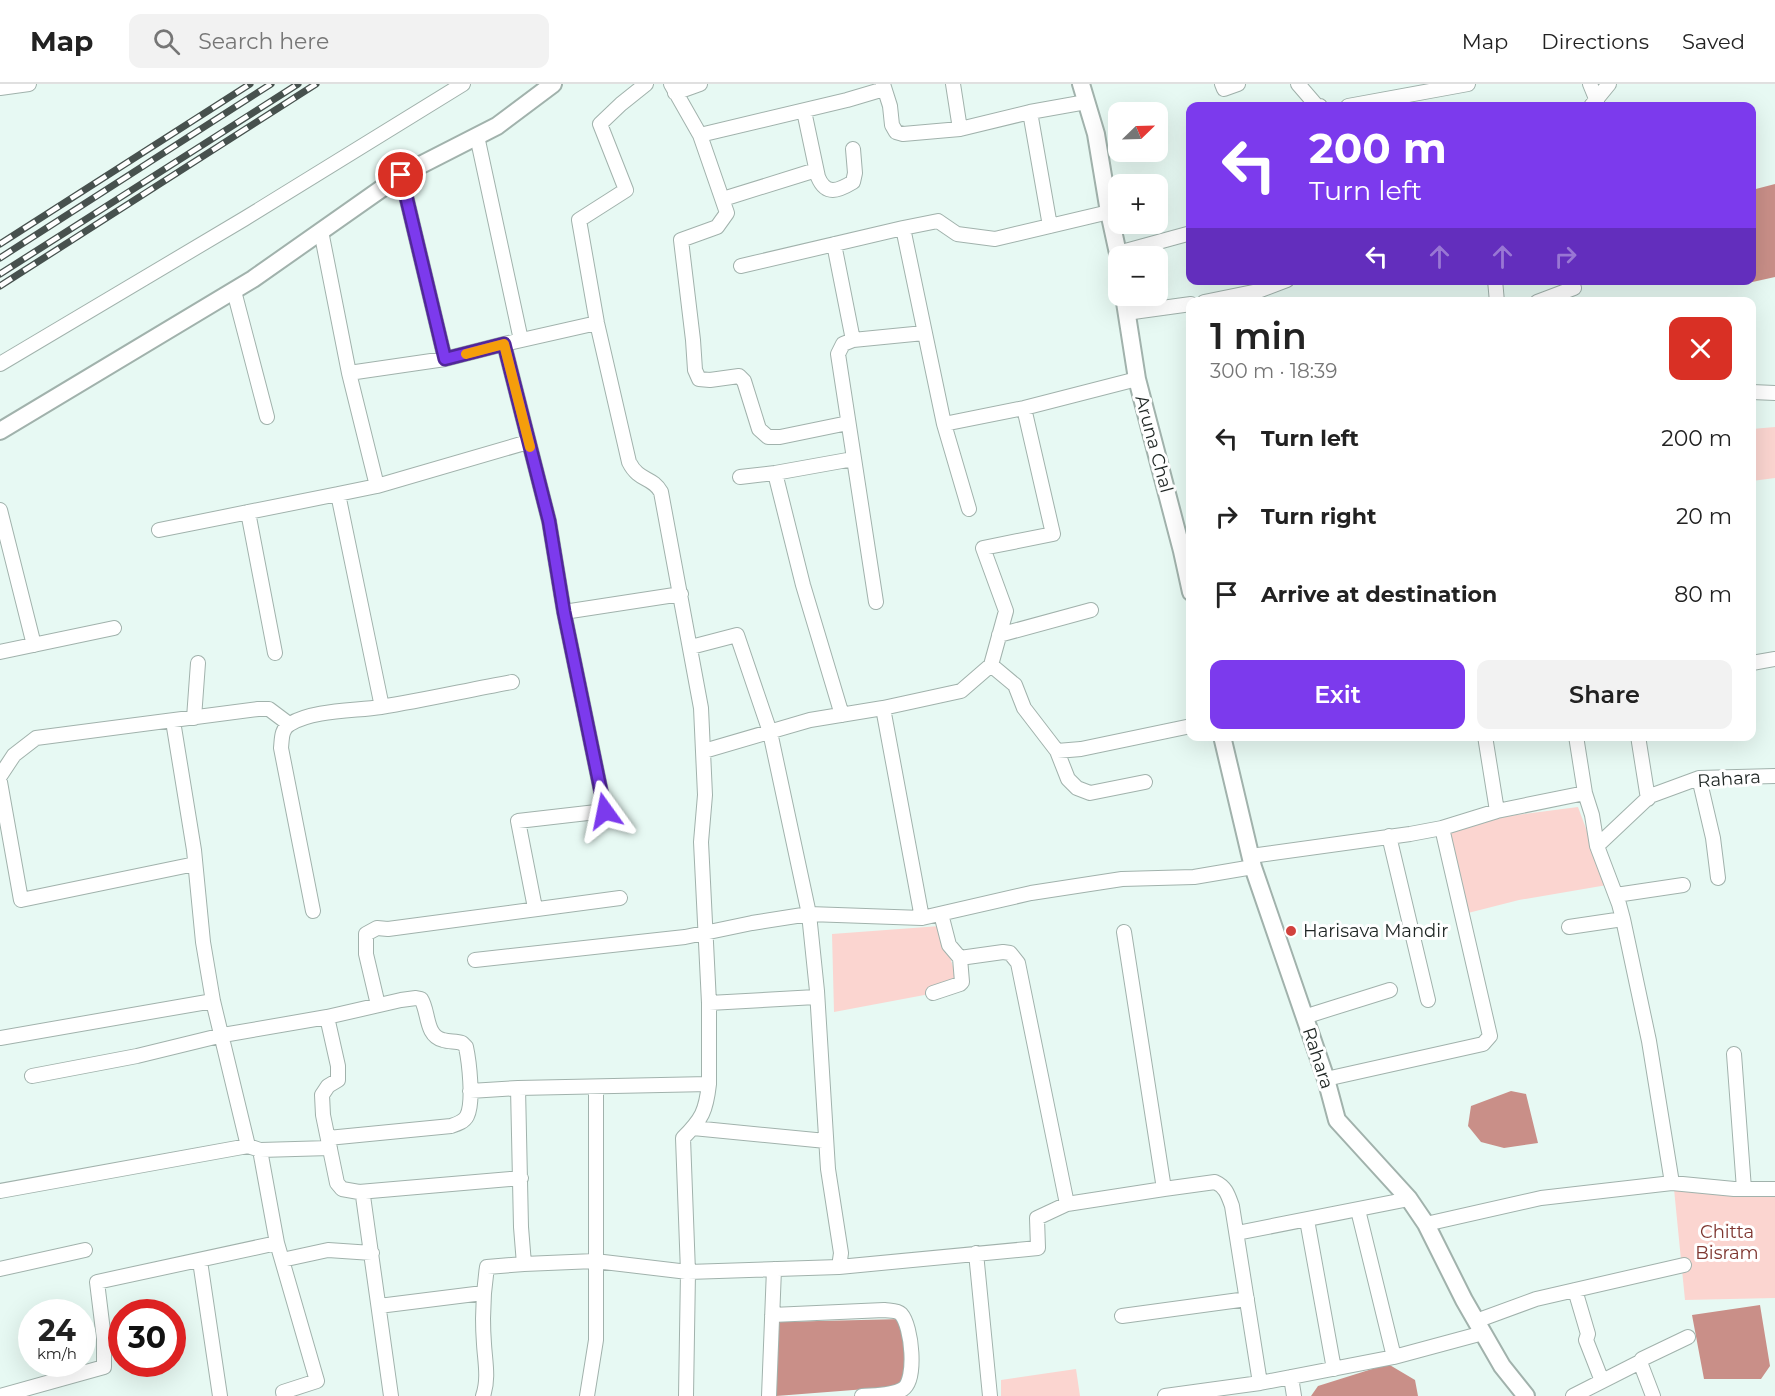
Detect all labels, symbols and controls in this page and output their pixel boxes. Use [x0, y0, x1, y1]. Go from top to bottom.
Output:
search box [129, 14, 549, 68]
text: Map [30, 24, 93, 58]
icon: search [150, 25, 183, 58]
text: Search here [198, 28, 329, 55]
text: Map [1462, 29, 1508, 54]
text: Directions [1541, 29, 1649, 54]
text: Saved [1682, 29, 1745, 54]
north arrow [1108, 102, 1168, 162]
map controls [1108, 102, 1168, 306]
text: 200 m [1309, 122, 1447, 174]
icon: left [1210, 126, 1288, 204]
pin [375, 149, 426, 200]
icon: arrive [384, 158, 417, 191]
button: + [1108, 174, 1168, 234]
text: Turn left [1309, 174, 1422, 207]
icon: left [1360, 240, 1393, 273]
icon: ahead [1423, 240, 1456, 273]
icon: ahead [1486, 240, 1519, 273]
icon: right [1549, 240, 1582, 273]
button: − [1108, 246, 1168, 306]
text: 1 min [1210, 314, 1307, 358]
button: close [1669, 317, 1732, 380]
text: 300 m · 18:39 [1210, 359, 1337, 383]
street label: Aruna Chal [1130, 393, 1178, 495]
icon: left [1210, 422, 1243, 455]
text: Turn left [1261, 425, 1359, 452]
text: 200 m [1661, 425, 1732, 452]
icon: right [1210, 500, 1243, 533]
text: Turn right [1261, 503, 1376, 530]
text: 20 m [1676, 503, 1732, 530]
icon: arrive [1210, 578, 1243, 611]
text: Arrive at destination [1261, 581, 1497, 608]
text: 80 m [1674, 581, 1732, 608]
button: Exit [1210, 660, 1465, 729]
button: Share [1477, 660, 1732, 729]
street label: Rahara [1697, 766, 1761, 792]
position arrow [573, 779, 637, 843]
place label: Harisava Mandir [1303, 920, 1448, 942]
marker: Harisava Mandir [1284, 924, 1298, 938]
street label: Rahara [1298, 1024, 1338, 1092]
park label: Chitta Bisram [1695, 1221, 1759, 1264]
speed limit sign: 30 [108, 1299, 186, 1377]
text: 24 [38, 1312, 76, 1349]
text: km/h [37, 1344, 77, 1363]

